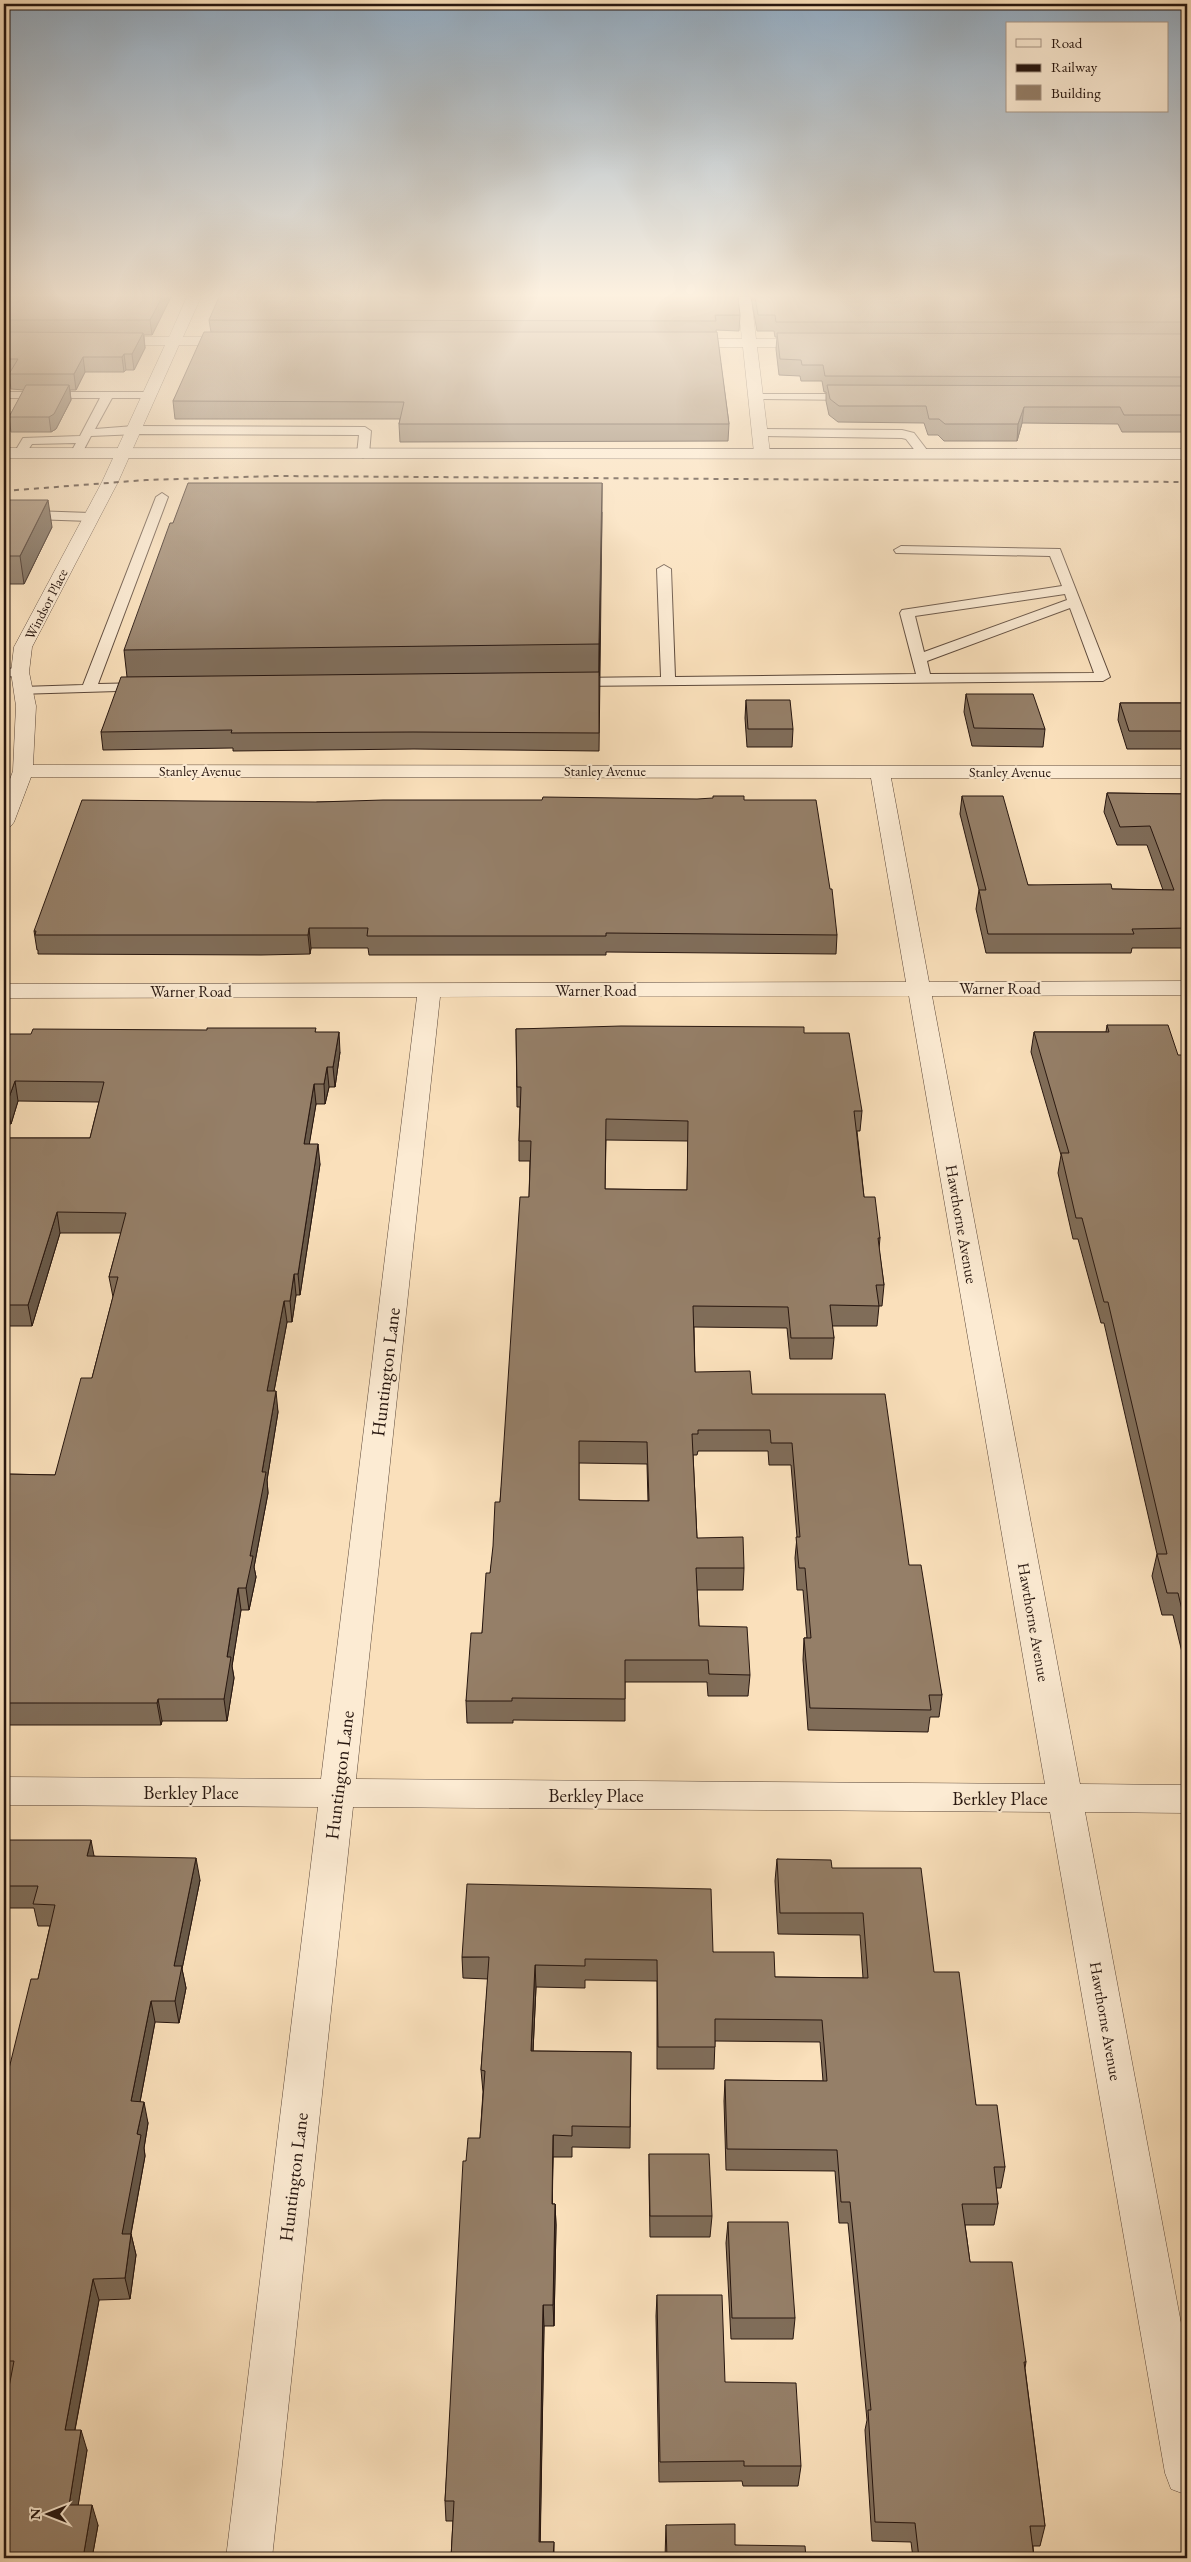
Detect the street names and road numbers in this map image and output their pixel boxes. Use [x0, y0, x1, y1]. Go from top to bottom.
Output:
street label: Windsor Place [21, 565, 72, 642]
street label: Stanley Avenue [159, 762, 241, 780]
street label: Stanley Avenue [564, 762, 646, 780]
street label: Stanley Avenue [969, 763, 1051, 781]
street label: Warner Road [959, 978, 1042, 999]
street label: Warner Road [555, 980, 638, 1001]
street label: Warner Road [150, 981, 233, 1002]
street label: Hawthorne Avenue [941, 1163, 982, 1285]
street label: Huntington Lane [365, 1306, 406, 1438]
street label: Hawthorne Avenue [1013, 1561, 1054, 1683]
street label: Huntington Lane [319, 1709, 360, 1841]
street label: Berkley Place [143, 1780, 239, 1805]
street label: Berkley Place [548, 1783, 644, 1808]
street label: Berkley Place [952, 1786, 1048, 1811]
street label: Hawthorne Avenue [1085, 1960, 1126, 2082]
street label: Huntington Lane [273, 2111, 314, 2243]

